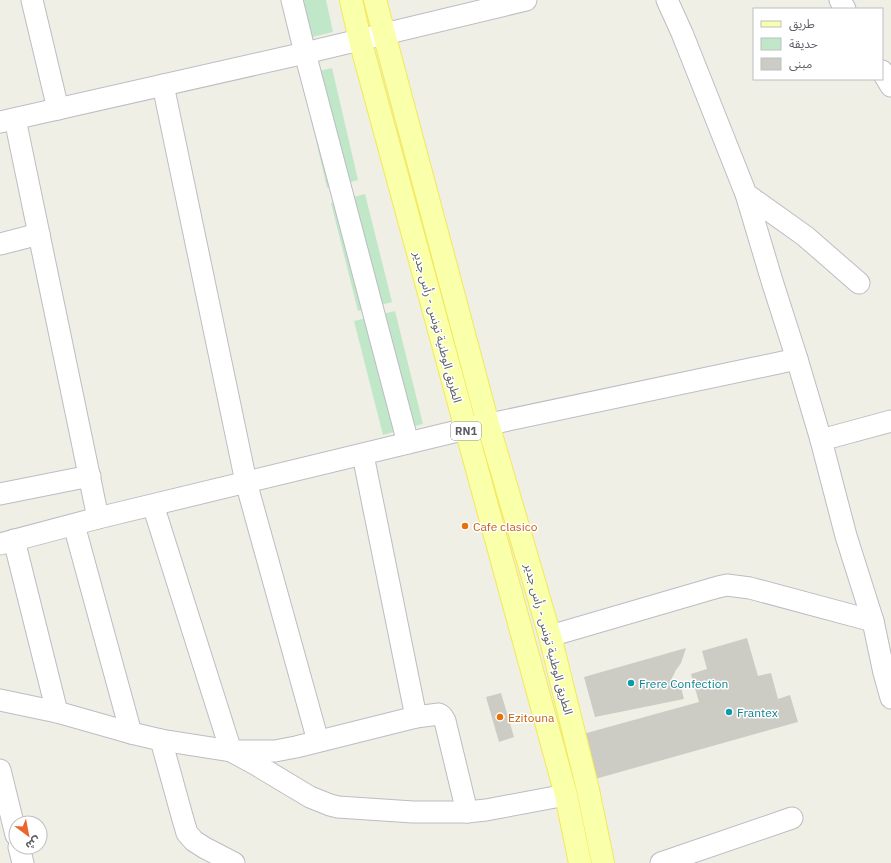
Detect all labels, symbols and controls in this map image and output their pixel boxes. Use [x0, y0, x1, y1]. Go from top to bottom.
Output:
legend [753, 8, 883, 80]
text: طريق [789, 16, 815, 32]
text: حديقة [789, 36, 818, 51]
text: مبنى [789, 56, 812, 71]
street label: الطريق الوطنية تونس - رأس جدير [409, 249, 465, 405]
road number: RN1 [451, 422, 481, 440]
place label: Cafe clasico [473, 519, 538, 534]
marker: Cafe clasico [460, 521, 470, 531]
street label: الطريق الوطنية تونس - رأس جدير [520, 561, 576, 717]
place label: Frere Confection [639, 676, 728, 691]
marker: Frere Confection [626, 678, 636, 688]
place label: Frantex [737, 705, 778, 720]
marker: Frantex [724, 707, 734, 717]
place label: Ezitouna [508, 710, 555, 725]
marker: Ezitouna [495, 712, 505, 722]
north arrow [8, 815, 48, 855]
text: ش [23, 834, 43, 853]

